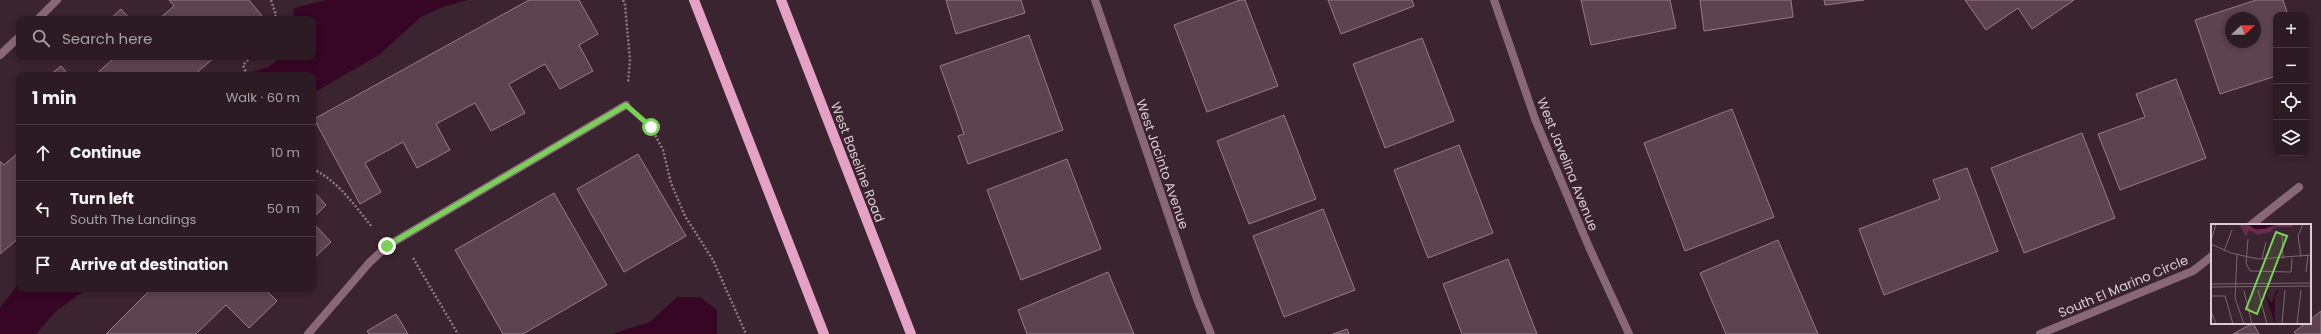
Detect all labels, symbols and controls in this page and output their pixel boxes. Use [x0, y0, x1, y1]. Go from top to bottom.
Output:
north arrow [2225, 12, 2261, 48]
map controls [2273, 12, 2309, 156]
button: + [2273, 12, 2309, 48]
search box [16, 16, 316, 60]
icon: search [30, 27, 52, 49]
text: Search here [62, 28, 152, 49]
button: − [2273, 48, 2309, 84]
button: locate [2273, 84, 2309, 120]
text: 1 min [32, 86, 76, 110]
text: Walk · 60 m [226, 88, 300, 107]
street label: West Javelina Avenue [1532, 95, 1603, 234]
street label: West Jacinto Avenue [1131, 97, 1194, 232]
street label: West Baseline Road [826, 99, 889, 225]
route start [642, 118, 660, 136]
button: layers [2273, 120, 2309, 156]
icon: ahead [32, 142, 54, 164]
text: Continue [70, 142, 141, 163]
text: 10 m [271, 143, 300, 162]
text: Turn left [70, 188, 134, 209]
icon: left [32, 198, 54, 220]
text: 50 m [267, 199, 300, 218]
text: South The Landings [70, 210, 196, 229]
inset map [2211, 224, 2311, 324]
route end [378, 237, 396, 255]
street label: South El Marino Circle [2055, 250, 2191, 322]
icon: arrive [32, 254, 54, 276]
text: Arrive at destination [70, 254, 228, 275]

